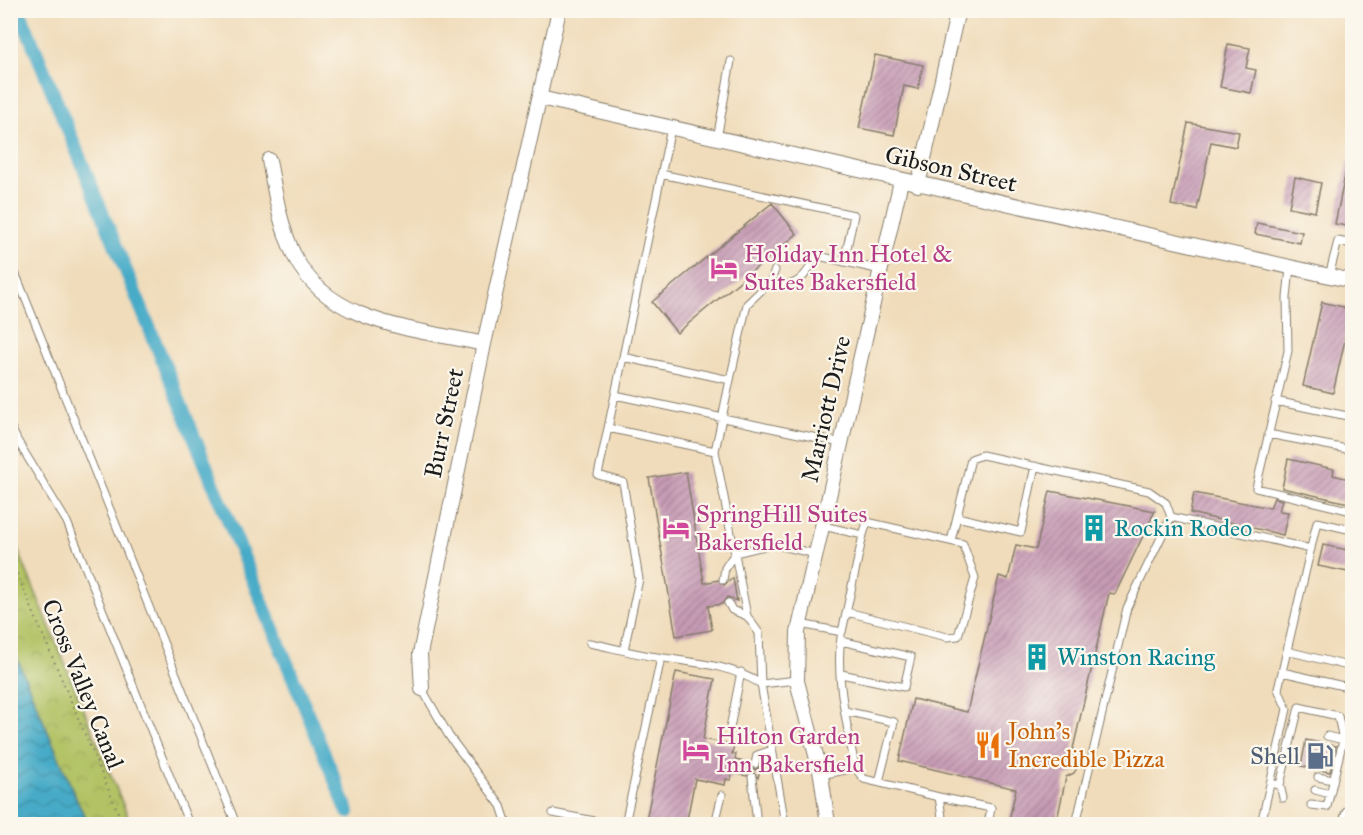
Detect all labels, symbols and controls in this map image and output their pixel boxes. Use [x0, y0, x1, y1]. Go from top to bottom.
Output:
street label: Gibson Street [882, 139, 1020, 199]
place label: Holiday Inn Hotel & Suites Bakersfield [744, 239, 953, 297]
hotel icon: Holiday Inn Hotel & Suites Bakersfield [709, 253, 739, 283]
street label: Marriott Drive [795, 333, 857, 485]
street label: Burr Street [418, 365, 470, 481]
place label: SpringHill Suites Bakersfield [696, 499, 867, 557]
hotel icon: SpringHill Suites Bakersfield [661, 513, 691, 543]
building icon: Rockin Rodeo [1079, 513, 1109, 543]
place label: Rockin Rodeo [1114, 513, 1252, 543]
street label: Cross Valley Canal [35, 595, 131, 774]
building icon: Winston Racing [1022, 642, 1052, 672]
place label: Winston Racing [1057, 642, 1216, 672]
place label: John's Incredible Pizza [1005, 716, 1165, 774]
place label: Hilton Garden Inn Bakersfield [716, 721, 865, 779]
restaurant icon: John's Incredible Pizza [973, 730, 1003, 760]
hotel icon: Hilton Garden Inn Bakersfield [681, 735, 711, 765]
place label: Shell [1250, 741, 1300, 771]
fuel station icon: Shell [1305, 741, 1335, 771]

